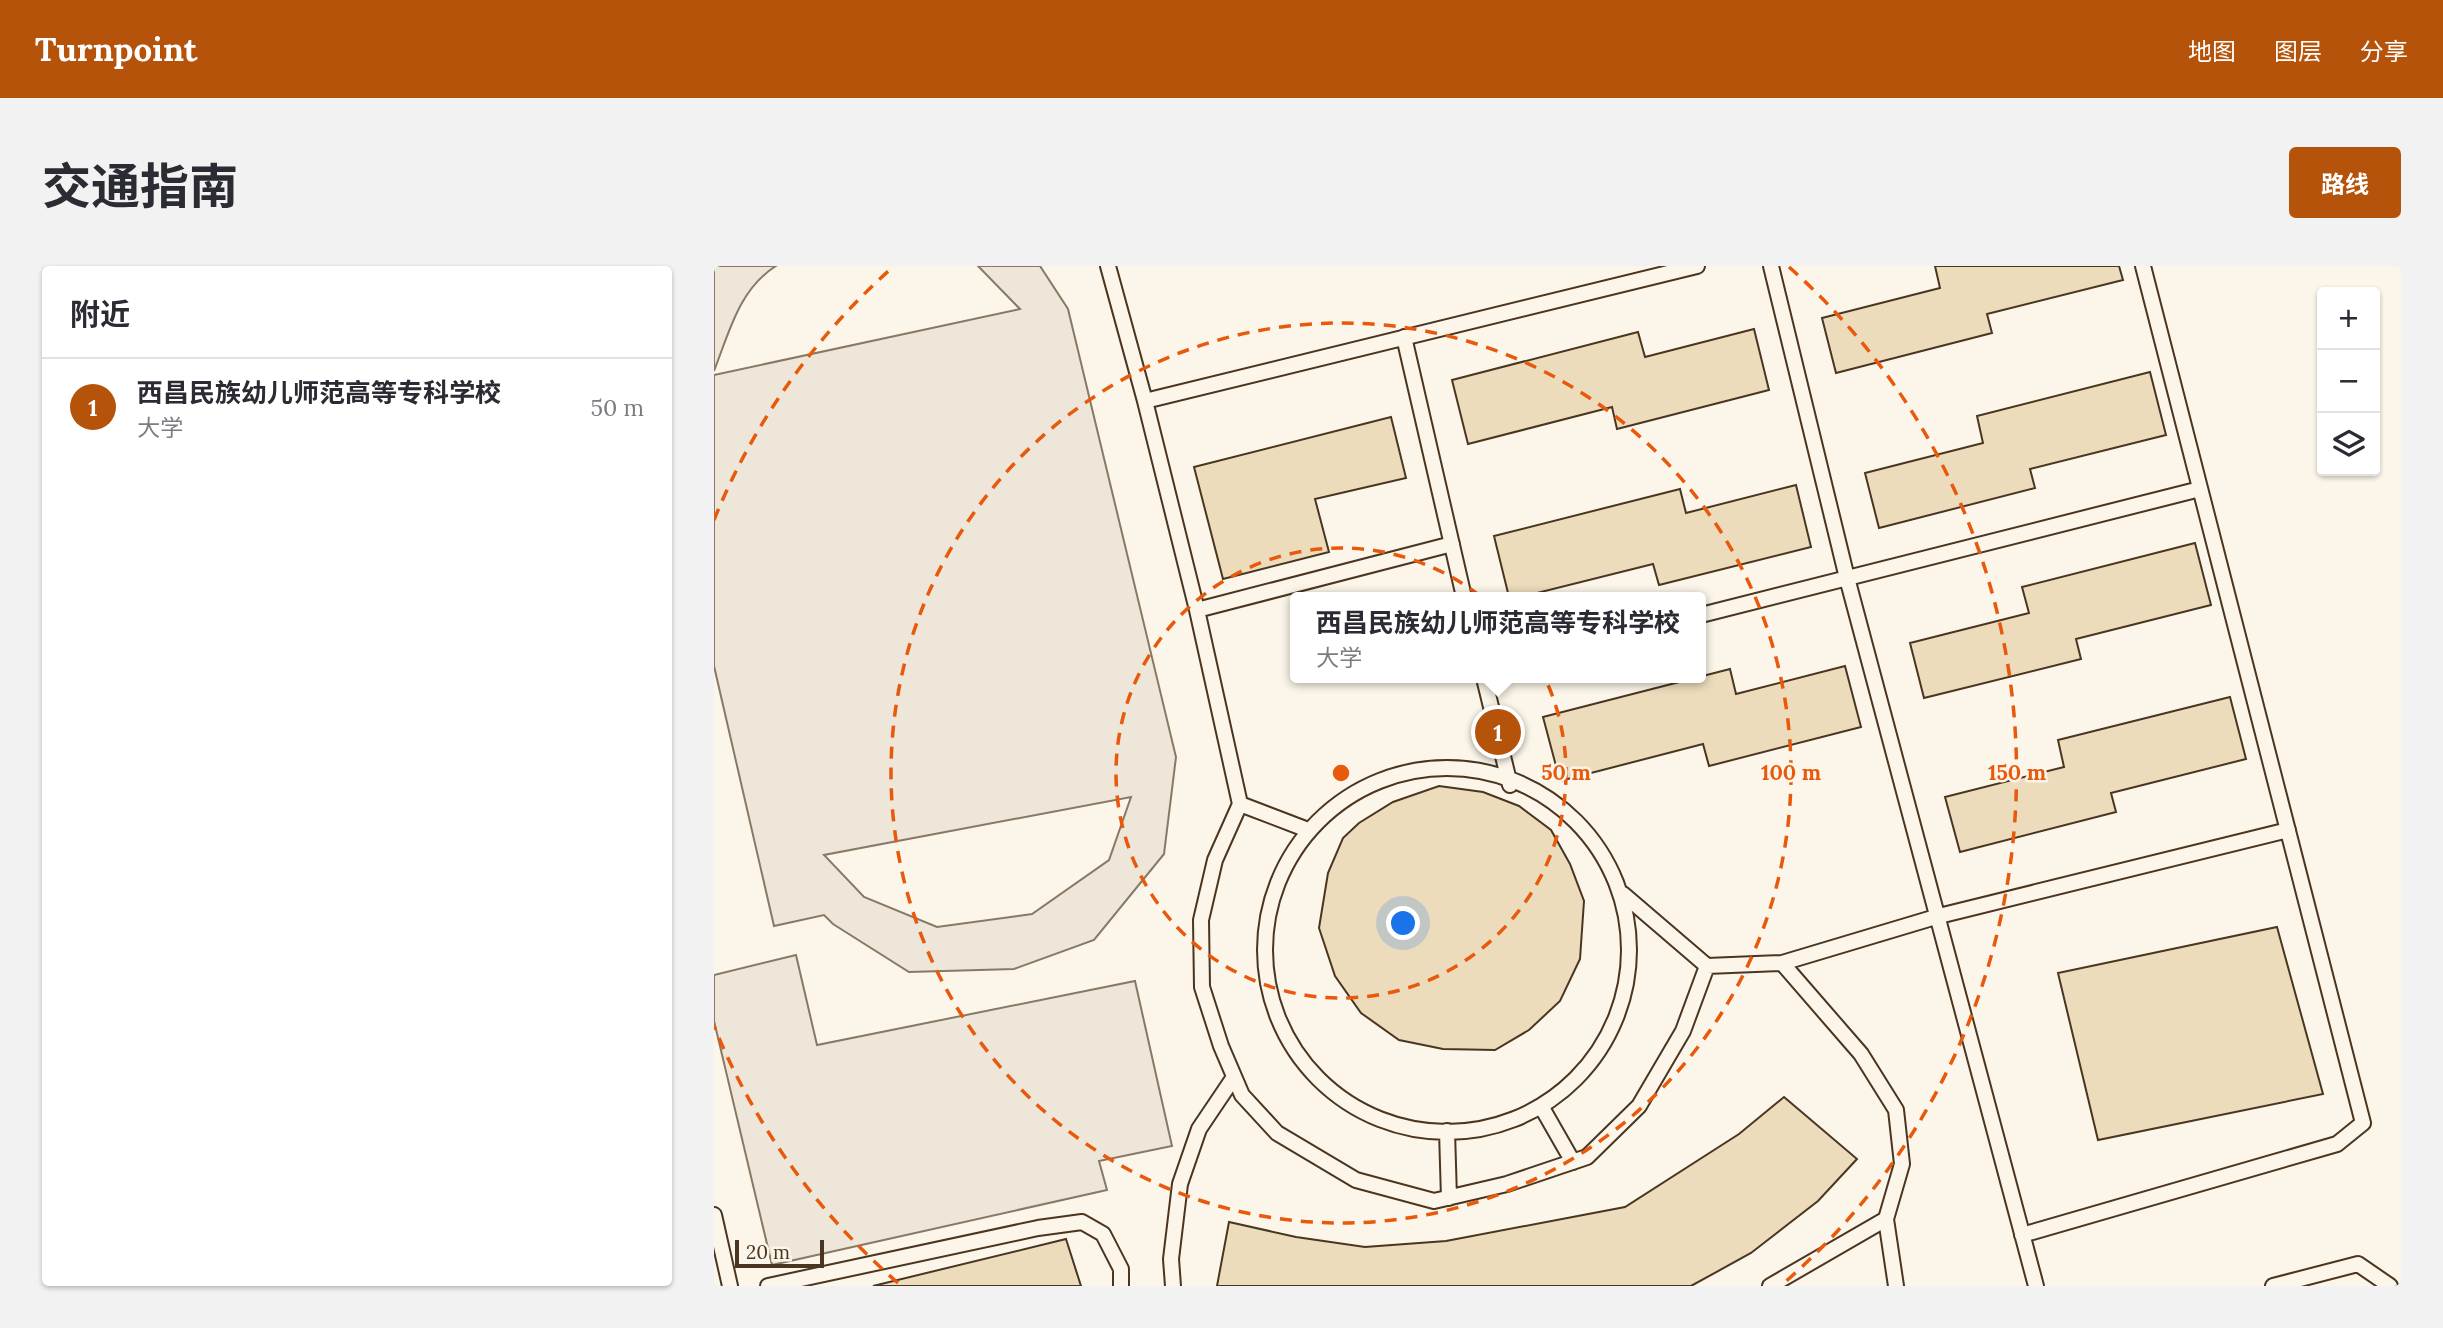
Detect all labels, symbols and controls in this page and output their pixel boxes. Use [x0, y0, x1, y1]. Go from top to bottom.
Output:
text: Turnpoint [35, 28, 197, 70]
text: 地图 [2188, 36, 2236, 67]
text: 图层 [2274, 36, 2322, 67]
text: 分享 [2360, 36, 2408, 67]
button: 路线 [2289, 147, 2401, 218]
text: 交通指南 [42, 155, 238, 217]
map controls [2317, 287, 2380, 476]
button: + [2317, 287, 2380, 350]
text: 附近 [70, 295, 130, 333]
button: − [2317, 350, 2380, 413]
text: 西昌民族幼儿师范高等专科学校 [137, 376, 501, 409]
text: 1 [88, 393, 98, 422]
text: 50 m [591, 393, 644, 422]
text: 大学 [137, 413, 183, 442]
button: layers [2317, 413, 2380, 476]
popup [1290, 592, 1706, 683]
text: 西昌民族幼儿师范高等专科学校 [1316, 606, 1680, 639]
text: 大学 [1316, 643, 1362, 672]
pin: 1 [1475, 706, 1521, 758]
text: 50 m [1541, 759, 1591, 786]
text: 100 m [1761, 759, 1821, 786]
text: 150 m [1988, 759, 2046, 786]
centre of rings [1329, 761, 1353, 785]
your location [1386, 906, 1420, 940]
scale bar [735, 1237, 824, 1269]
text: 20 m [746, 1240, 790, 1264]

